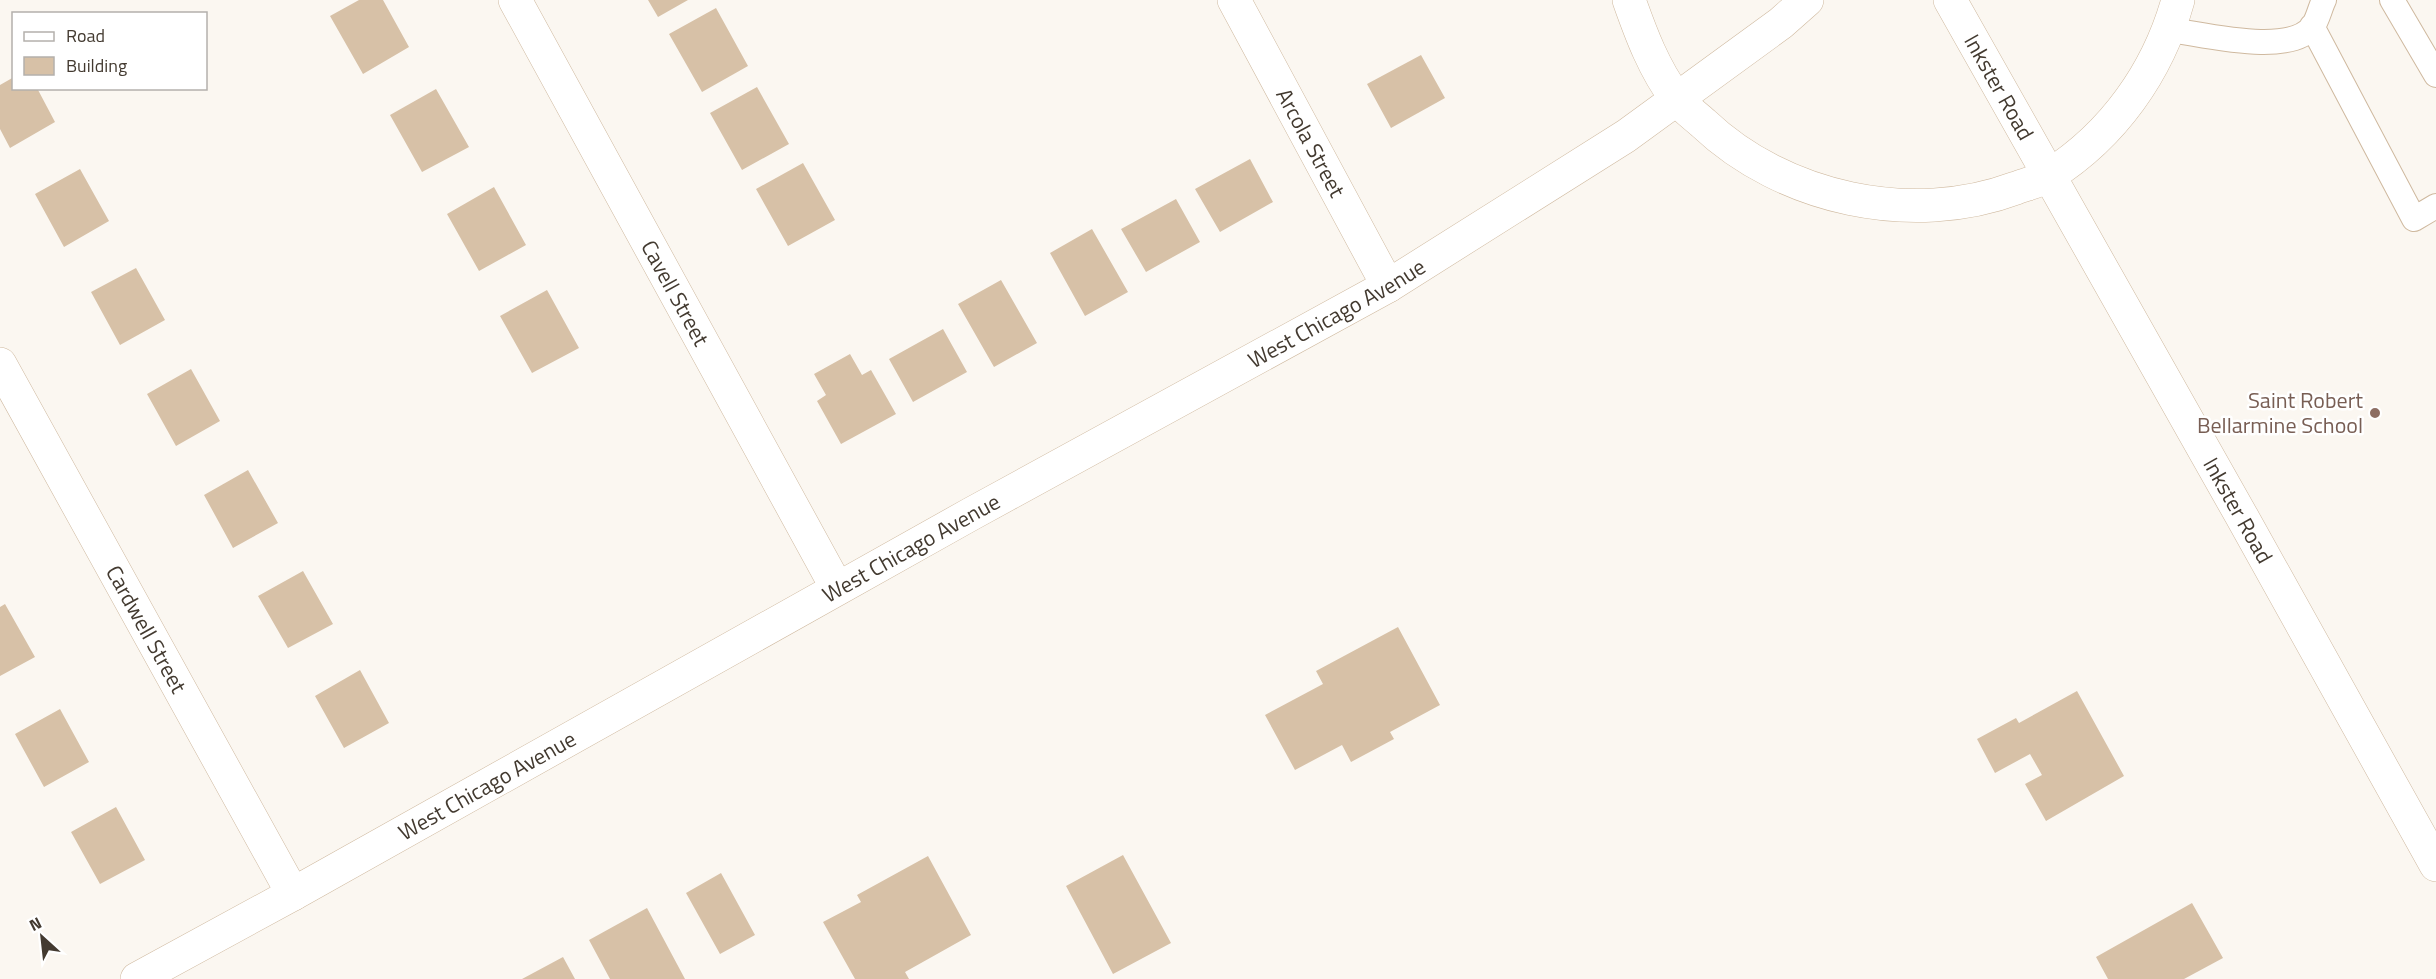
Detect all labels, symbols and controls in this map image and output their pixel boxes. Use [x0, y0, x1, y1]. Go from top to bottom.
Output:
legend [12, 12, 207, 90]
text: Road [66, 22, 105, 49]
street label: Inkster Road [1956, 28, 2043, 146]
text: Building [66, 52, 127, 79]
street label: Arcola Street [1268, 82, 1354, 203]
street label: Cavell Street [633, 234, 718, 352]
street label: West Chicago Avenue [1242, 250, 1432, 377]
place label: Saint Robert Bellarmine School [2197, 383, 2363, 442]
marker: Saint Robert Bellarmine School [2368, 406, 2382, 420]
street label: Inkster Road [2195, 451, 2282, 570]
street label: West Chicago Avenue [816, 484, 1006, 611]
street label: Cardwell Street [97, 559, 196, 700]
street label: West Chicago Avenue [392, 722, 582, 849]
north arrow [12, 907, 72, 967]
text: N [25, 910, 46, 937]

